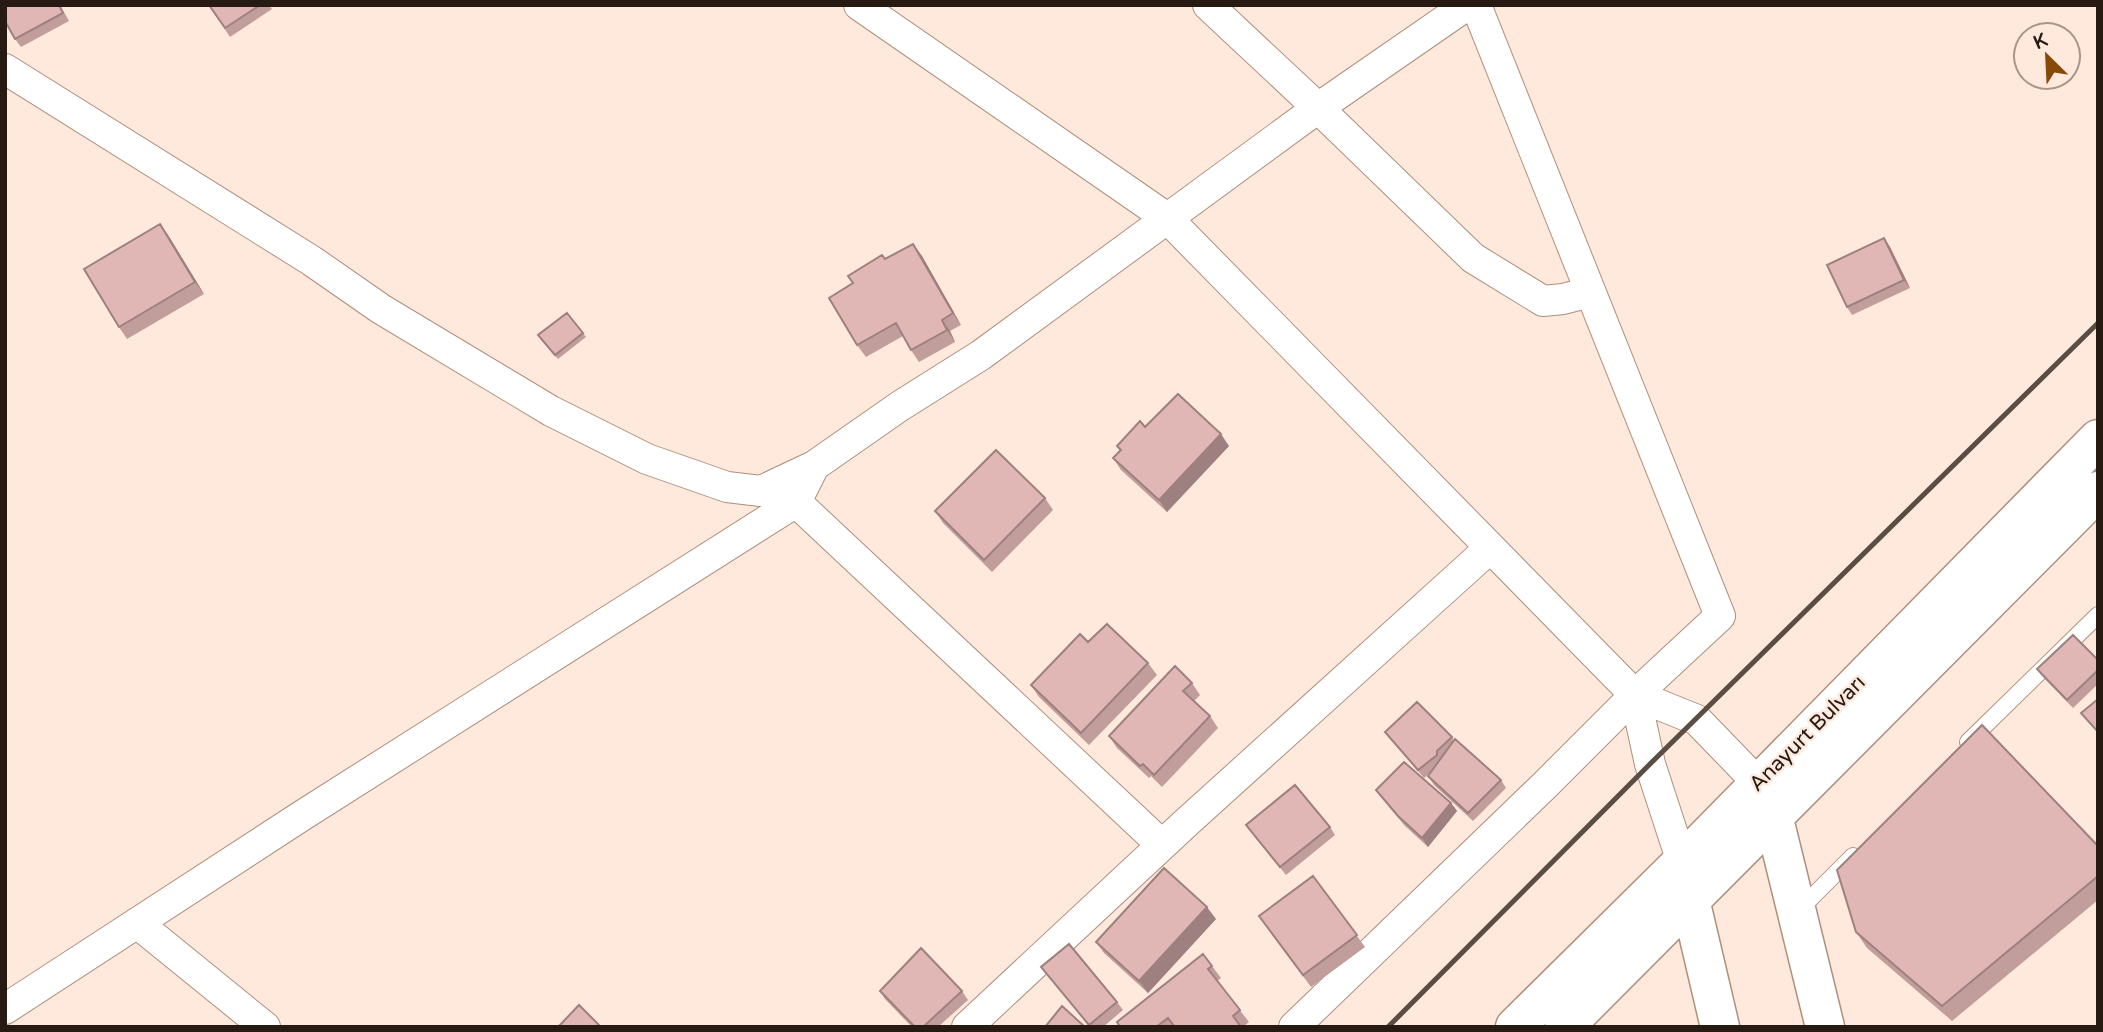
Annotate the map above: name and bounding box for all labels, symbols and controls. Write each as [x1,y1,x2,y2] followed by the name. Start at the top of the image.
[2012,21,2082,91] north arrow
[2030,29,2051,54] text: K
[1744,670,1871,797] street label: Anayurt Bulvarı

